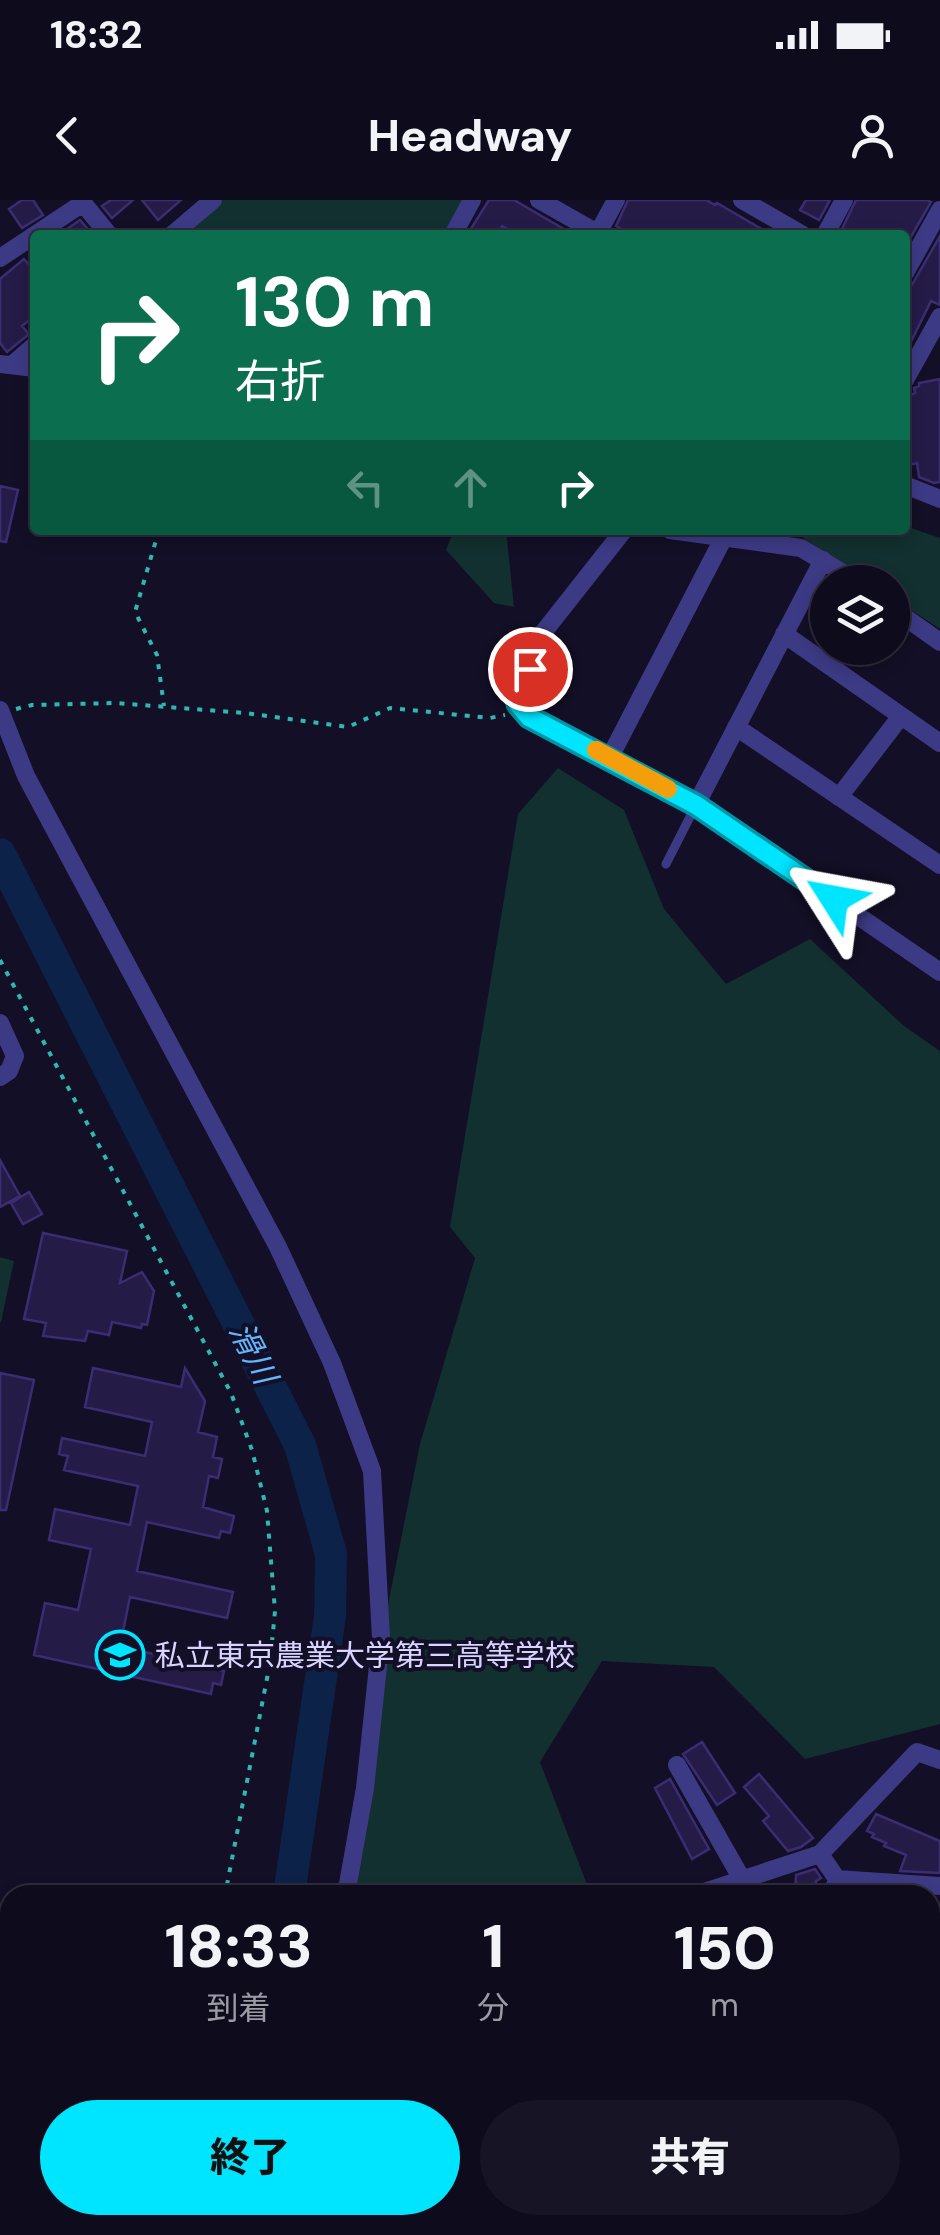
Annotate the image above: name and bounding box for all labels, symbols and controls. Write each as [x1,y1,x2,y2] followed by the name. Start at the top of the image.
[50,10,142,60] text: 18:32
[368,106,572,165] text: Headway
[40,108,95,163] icon: back
[845,108,900,163] icon: person
[235,257,434,348] text: 130 m
[70,270,200,400] icon: right
[235,352,325,411] text: 右折
[338,460,393,515] icon: left
[443,460,498,515] icon: ahead
[548,460,603,515] icon: right
[810,565,910,665] map controls
[810,565,910,665] button: layers
[488,627,573,712] pin
[503,642,558,697] icon: arrive
[782,847,886,951] position arrow
[220,1315,288,1394] water label: 滑川
[94,1629,146,1681] school or university icon: 私立東京農業大学第三高等学校
[155,1636,575,1675] place label: 私立東京農業大学第三高等学校
[164,1907,313,1986] text: 18:33
[482,1907,504,1986] text: 1
[674,1909,776,1988] text: 150
[710,1984,739,2026] text: m
[207,1987,271,2029] text: 到着
[477,1987,509,2029] text: 分
[40,2100,460,2215] button: 終了
[480,2100,900,2215] button: 共有

